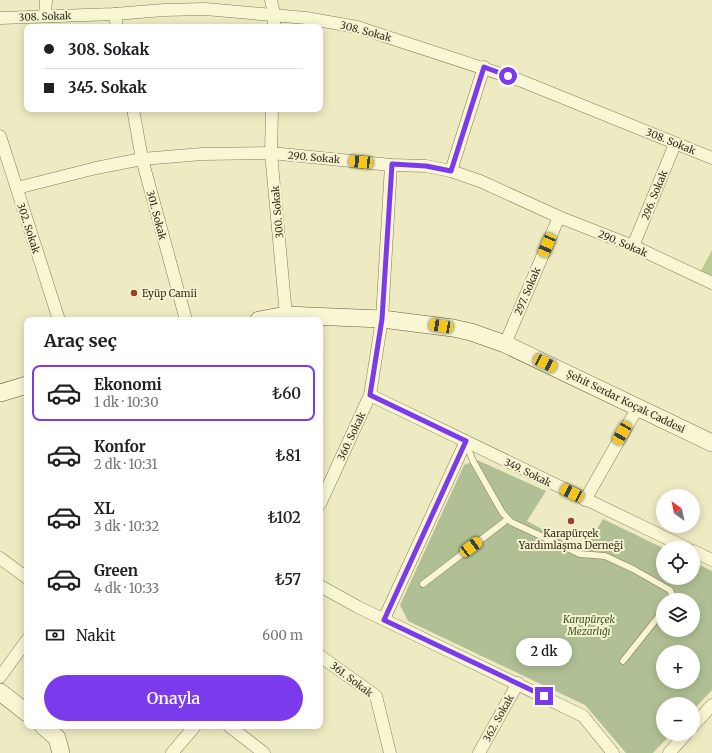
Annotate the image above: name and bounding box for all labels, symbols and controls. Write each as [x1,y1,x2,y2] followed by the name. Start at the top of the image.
[18,9,72,24] street label: 308. Sokak
[339,18,394,45] street label: 308. Sokak
[68,40,149,59] text: 308. Sokak
[499,67,517,85] route start
[68,78,147,97] text: 345. Sokak
[644,126,698,158] street label: 308. Sokak
[287,149,341,166] street label: 290. Sokak
[349,155,373,169] car
[639,168,671,222] street label: 296. Sokak
[269,184,286,239] street label: 300. Sokak
[144,189,170,242] street label: 301. Sokak
[14,201,43,256] street label: 302. Sokak
[596,227,650,260] street label: 290. Sokak
[537,232,557,258] car
[512,265,544,317] street label: 297. Sokak
[142,287,197,300] place label: Eyüp Camii
[129,288,139,298] marker: Eyüp Camii
[428,318,454,334] car
[44,329,117,352] text: Araç seç
[532,352,558,374] car
[564,367,687,436] street label: Şehit Serdar Koçak Caddesi
[46,375,82,411] icon: car
[94,375,162,394] text: Ekonomi
[272,384,301,403] text: ₺60
[94,394,159,411] text: 1 dk · 10:30
[335,409,369,463] street label: 360. Sokak
[611,420,633,446] car
[46,437,82,473] icon: car
[94,437,146,456] text: Konfor
[275,446,301,465] text: ₺81
[502,455,554,490] street label: 349. Sokak
[94,456,157,473] text: 2 dk · 10:31
[559,482,585,504] car
[656,489,700,533] north arrow
[656,489,700,741] map controls
[46,499,82,535] icon: car
[94,499,115,518] text: XL
[267,508,301,527] text: ₺102
[566,516,576,526] marker: Karapürçek Yardımlaşma Derneği
[94,518,159,535] text: 3 dk · 10:32
[518,527,623,552] place label: Karapürçek Yardımlaşma Derneği
[458,535,484,559] car
[656,541,700,585] button: locate
[46,561,82,597] icon: car
[94,561,138,580] text: Green
[275,570,301,589] text: ₺57
[94,580,159,597] text: 4 dk · 10:33
[656,593,700,637] button: layers
[562,613,615,638] park label: Karapürçek Mezarlığı
[44,624,66,646] icon: cash
[76,626,116,645] text: Nakit
[262,627,303,644] text: 600 m
[516,638,572,666] callout: 2 dk
[531,643,557,660] text: 2 dk
[656,645,700,689] button: +
[328,659,376,700] street label: 361. Sokak
[44,675,303,721] button: Onayla
[535,687,553,705] route end
[480,692,517,744] street label: 362. Sokak
[656,697,700,741] button: −

